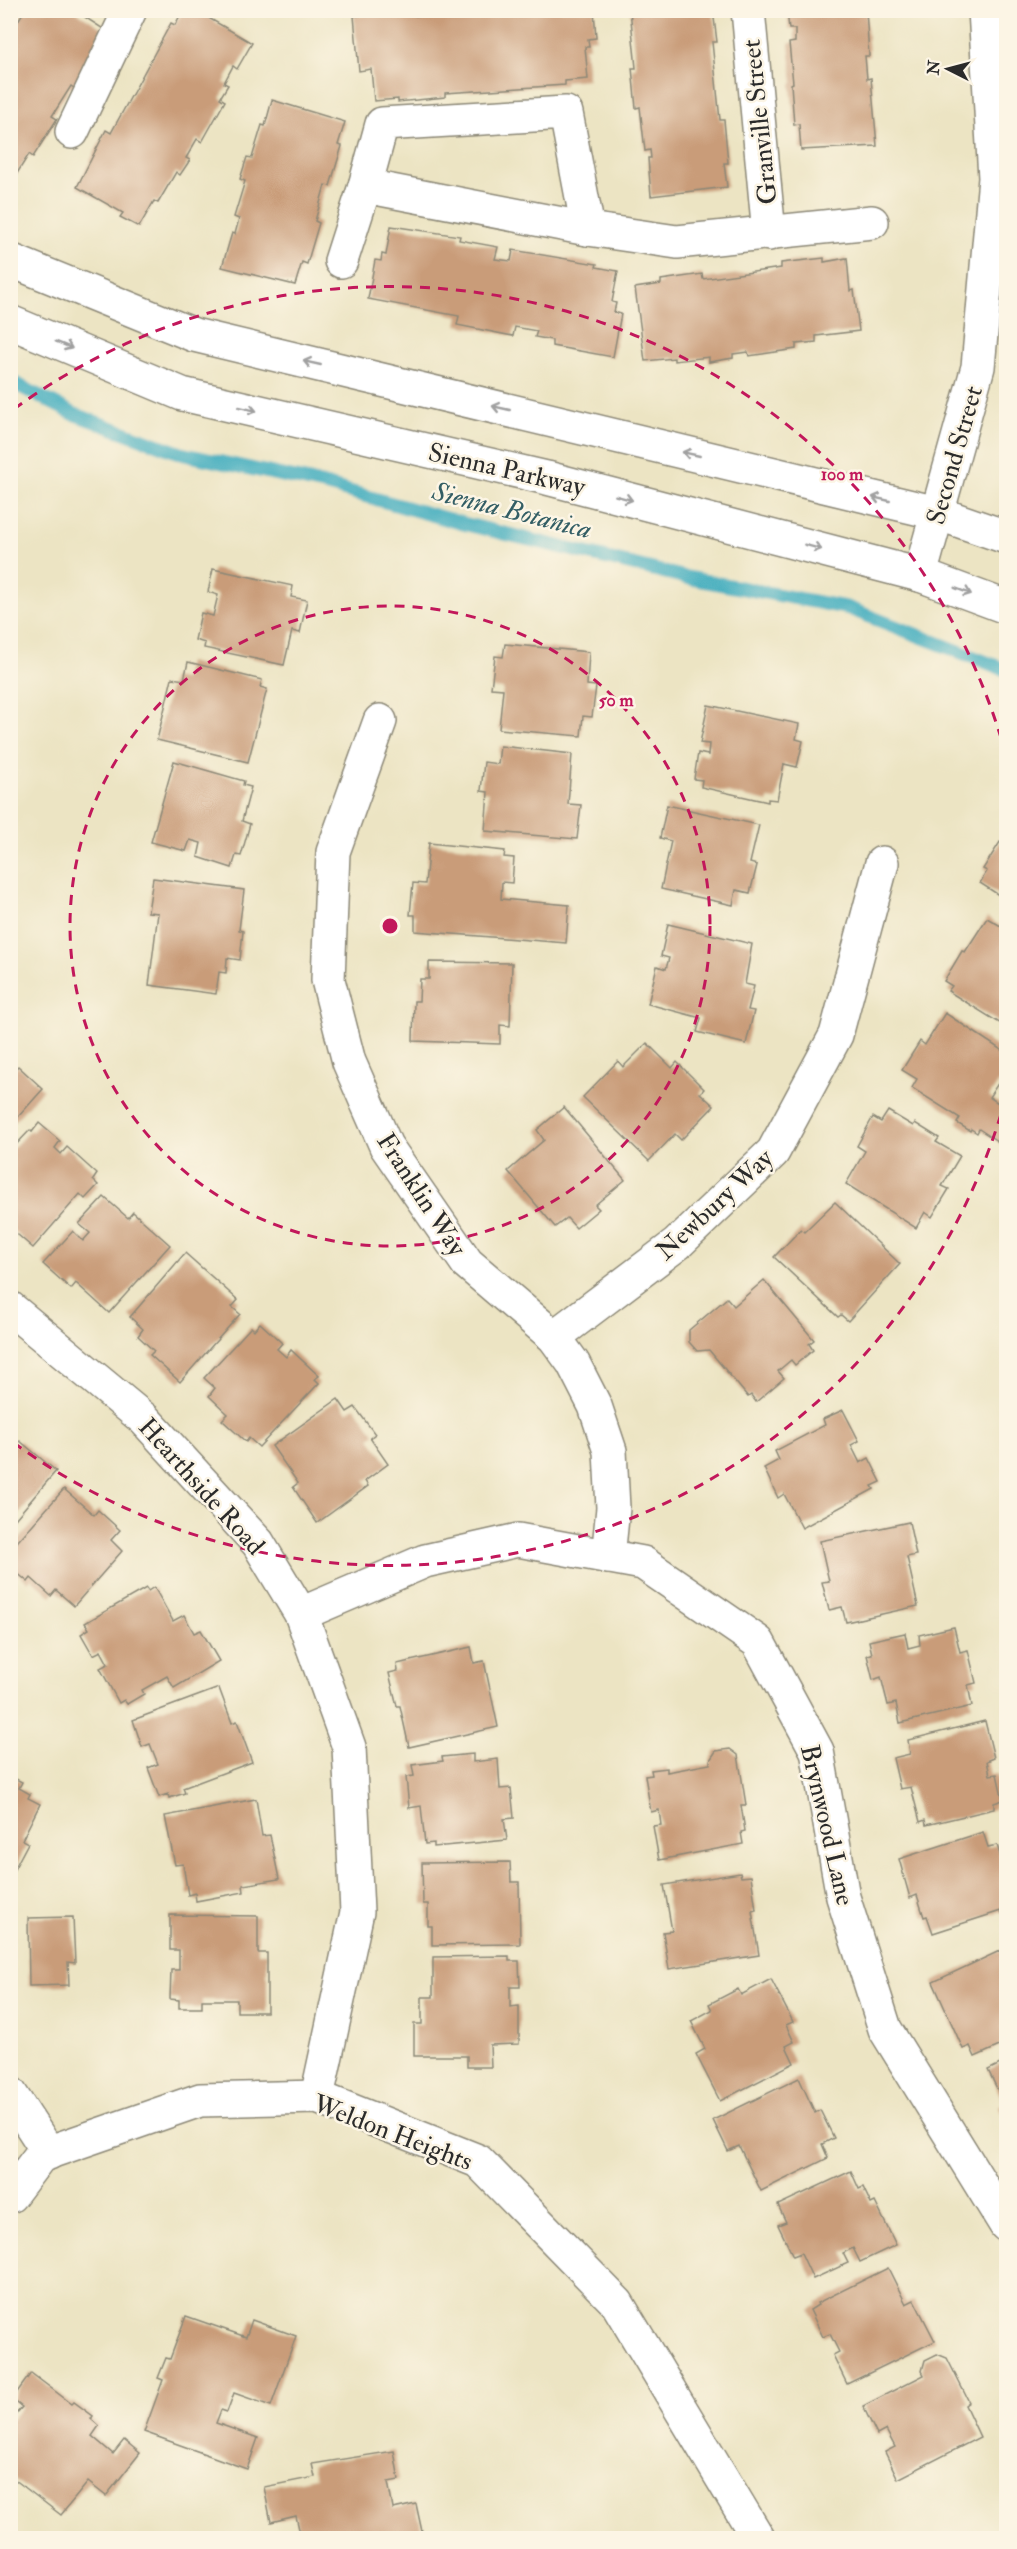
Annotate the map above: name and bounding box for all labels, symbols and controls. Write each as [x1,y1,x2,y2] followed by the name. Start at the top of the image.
[735,38,785,206] street label: Granville Street
[918,39,978,99] north arrow
[923,59,945,77] text: N
[55,340,73,351] one-way arrow
[302,357,321,369] one-way arrow
[920,382,990,528] street label: Second Street
[492,402,511,414] one-way arrow
[238,404,257,415] one-way arrow
[425,436,589,504] street label: Sienna Parkway
[682,447,701,459] one-way arrow
[821,463,864,486] text: 100 m
[428,475,595,546] water label: Sienna Botanica
[614,492,633,504] one-way arrow
[871,493,890,505] one-way arrow
[803,541,822,553] one-way arrow
[953,586,972,597] one-way arrow
[599,689,634,712] text: 50 m
[380,916,400,936] centre of rings
[370,1127,473,1263] street label: Franklin Way
[650,1142,780,1267] street label: Newbury Way
[131,1411,271,1562] street label: Hearthside Road
[793,1742,861,1909] street label: Brynwood Lane
[307,2088,477,2178] street label: Weldon Heights

